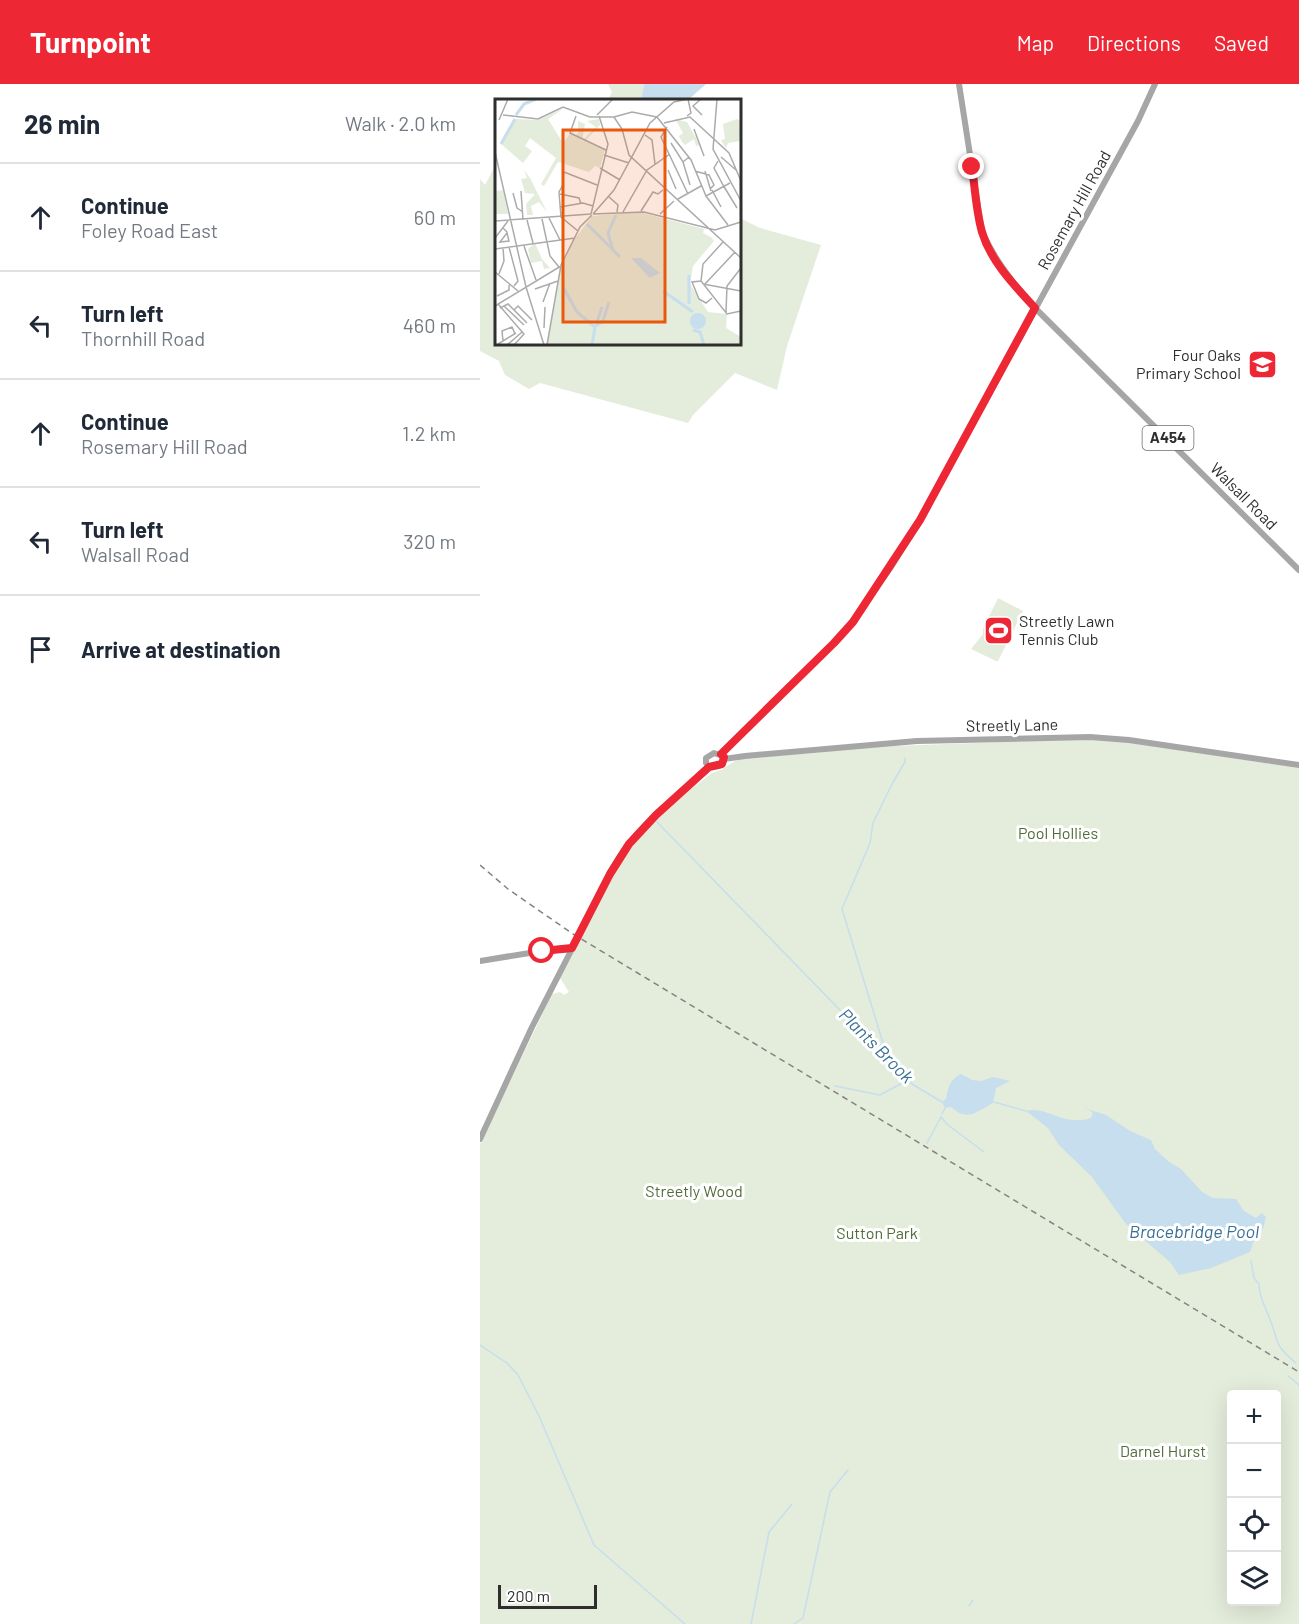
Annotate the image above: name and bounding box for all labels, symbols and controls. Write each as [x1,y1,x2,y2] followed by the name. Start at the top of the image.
[30,25,151,59] text: Turnpoint
[1017,30,1054,55] text: Map
[1087,30,1181,55] text: Directions
[1214,30,1269,55] text: Saved
[495,99,741,345] inset map
[24,108,100,139] text: 26 min
[345,111,456,135] text: Walk · 2.0 km
[1033,147,1114,273] street label: Rosemary Hill Road
[958,153,984,179] route end
[81,192,169,218] text: Continue
[24,201,57,234] icon: ahead
[414,205,456,229] text: 60 m
[81,218,218,242] text: Foley Road East
[81,300,164,326] text: Turn left
[24,309,57,342] icon: left
[403,313,456,337] text: 460 m
[81,326,205,350] text: Thornhill Road
[1136,345,1241,382] place label: Four Oaks Primary School
[1246,348,1278,380] school or university icon: Four Oaks Primary School
[81,408,169,434] text: Continue
[24,417,57,450] icon: ahead
[402,421,456,445] text: 1.2 km
[1142,426,1194,450] road number: A454
[81,434,248,458] text: Rosemary Hill Road
[1207,458,1282,533] street label: Walsall Road
[81,516,164,542] text: Turn left
[24,525,57,558] icon: left
[403,529,456,553] text: 320 m
[81,542,190,566] text: Walsall Road
[1019,611,1114,648] place label: Streetly Lawn Tennis Club
[982,614,1014,646] sports icon: Streetly Lawn Tennis Club
[24,633,57,666] icon: arrive
[81,636,280,662] text: Arrive at destination
[966,714,1058,735] street label: Streetly Lane
[1018,823,1098,842] park label: Pool Hollies
[528,937,554,963] route start
[835,1003,919,1087] water label: Plants Brook
[645,1181,743,1200] park label: Streetly Wood
[1129,1220,1259,1242] water label: Bracebridge Pool
[836,1223,918,1242] park label: Sutton Park
[1227,1390,1281,1606] map controls
[1227,1390,1281,1444] button: +
[1120,1441,1206,1460] park label: Darnel Hurst
[1227,1444,1281,1498] button: −
[1227,1498,1281,1552] button: locate
[1227,1552,1281,1606] button: layers
[498,1582,597,1610] scale bar
[507,1586,550,1605] text: 200 m

